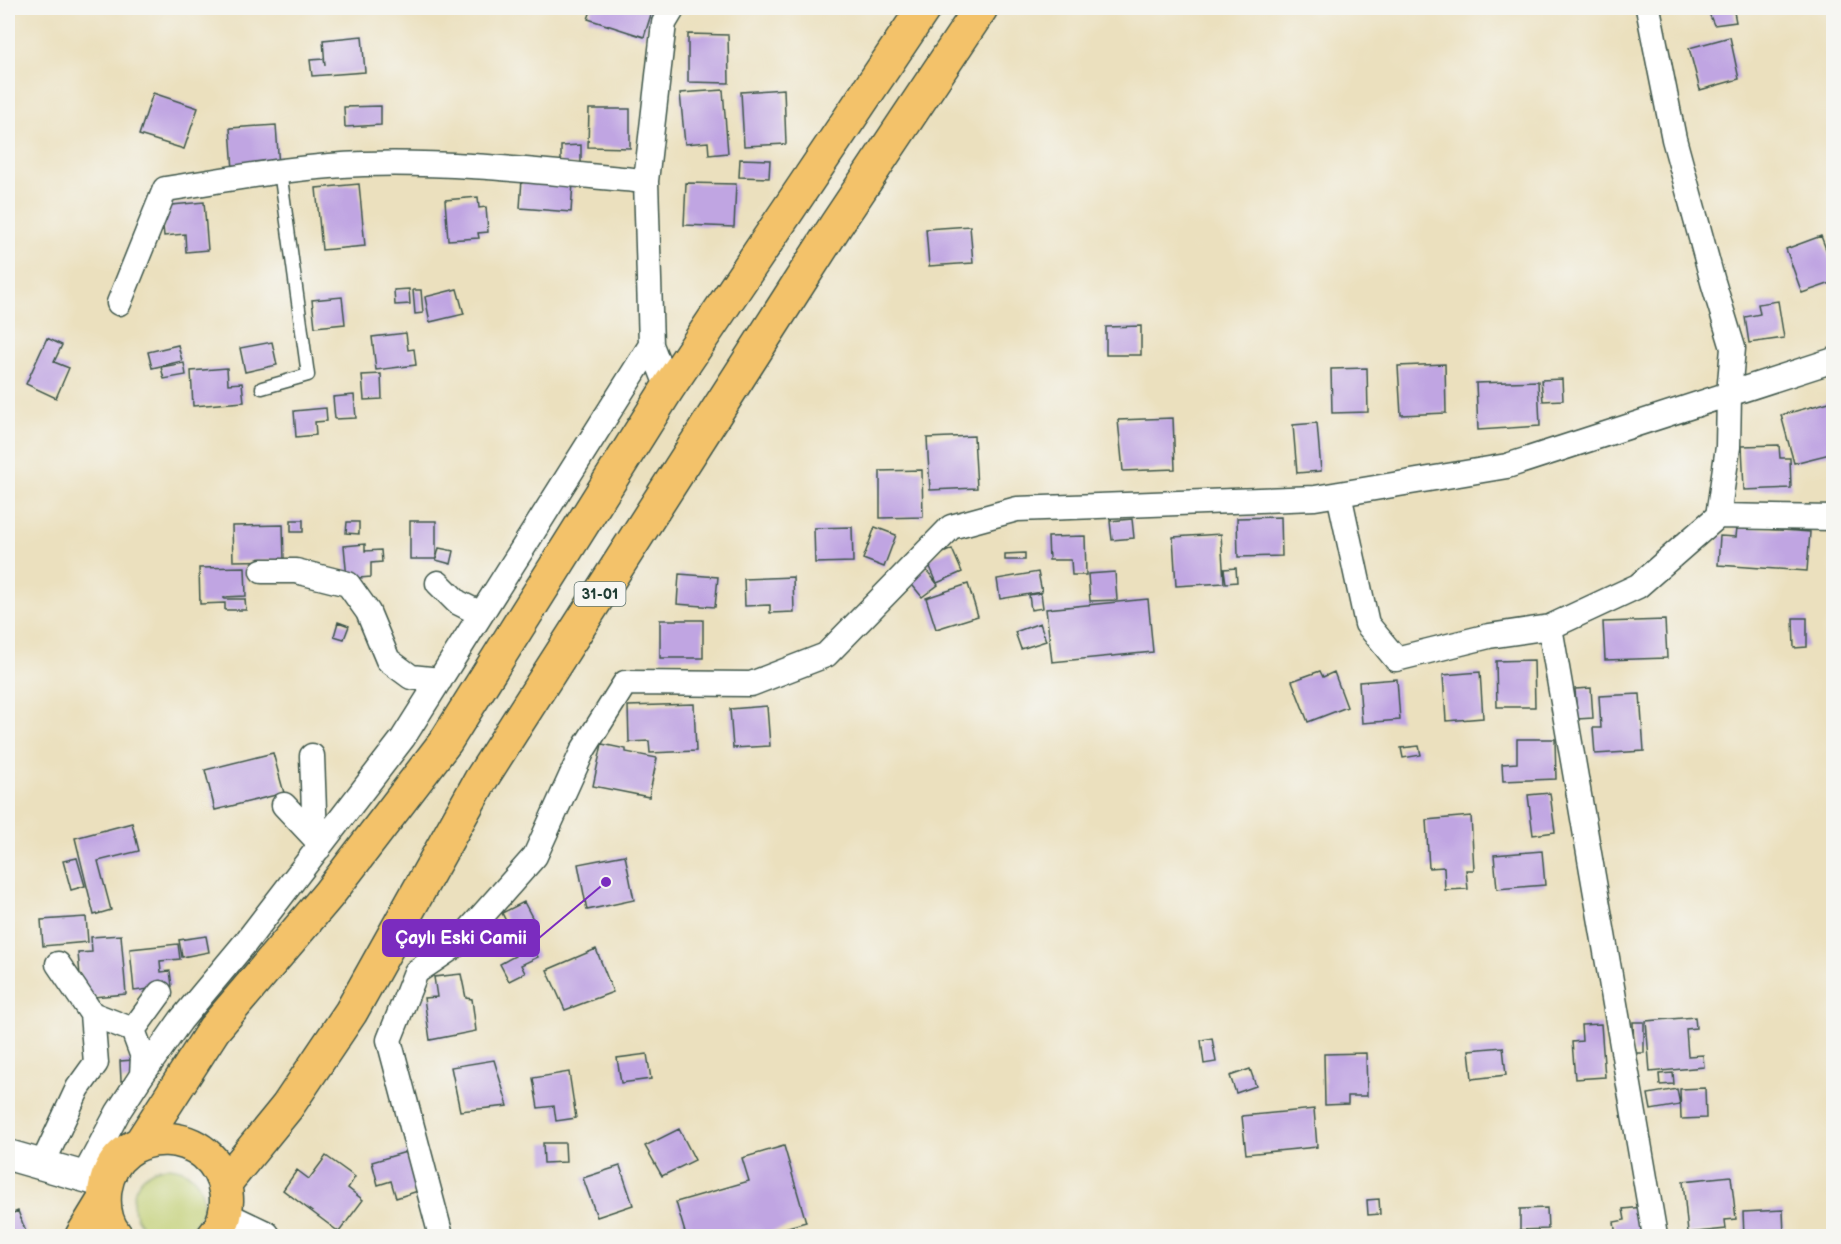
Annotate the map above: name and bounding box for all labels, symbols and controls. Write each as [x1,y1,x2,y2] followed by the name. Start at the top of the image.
[574,582,626,606] road number: 31-01
[383,920,539,956] callout: Çaylı Eski Camii
[395,928,527,949] text: Çaylı Eski Camii

